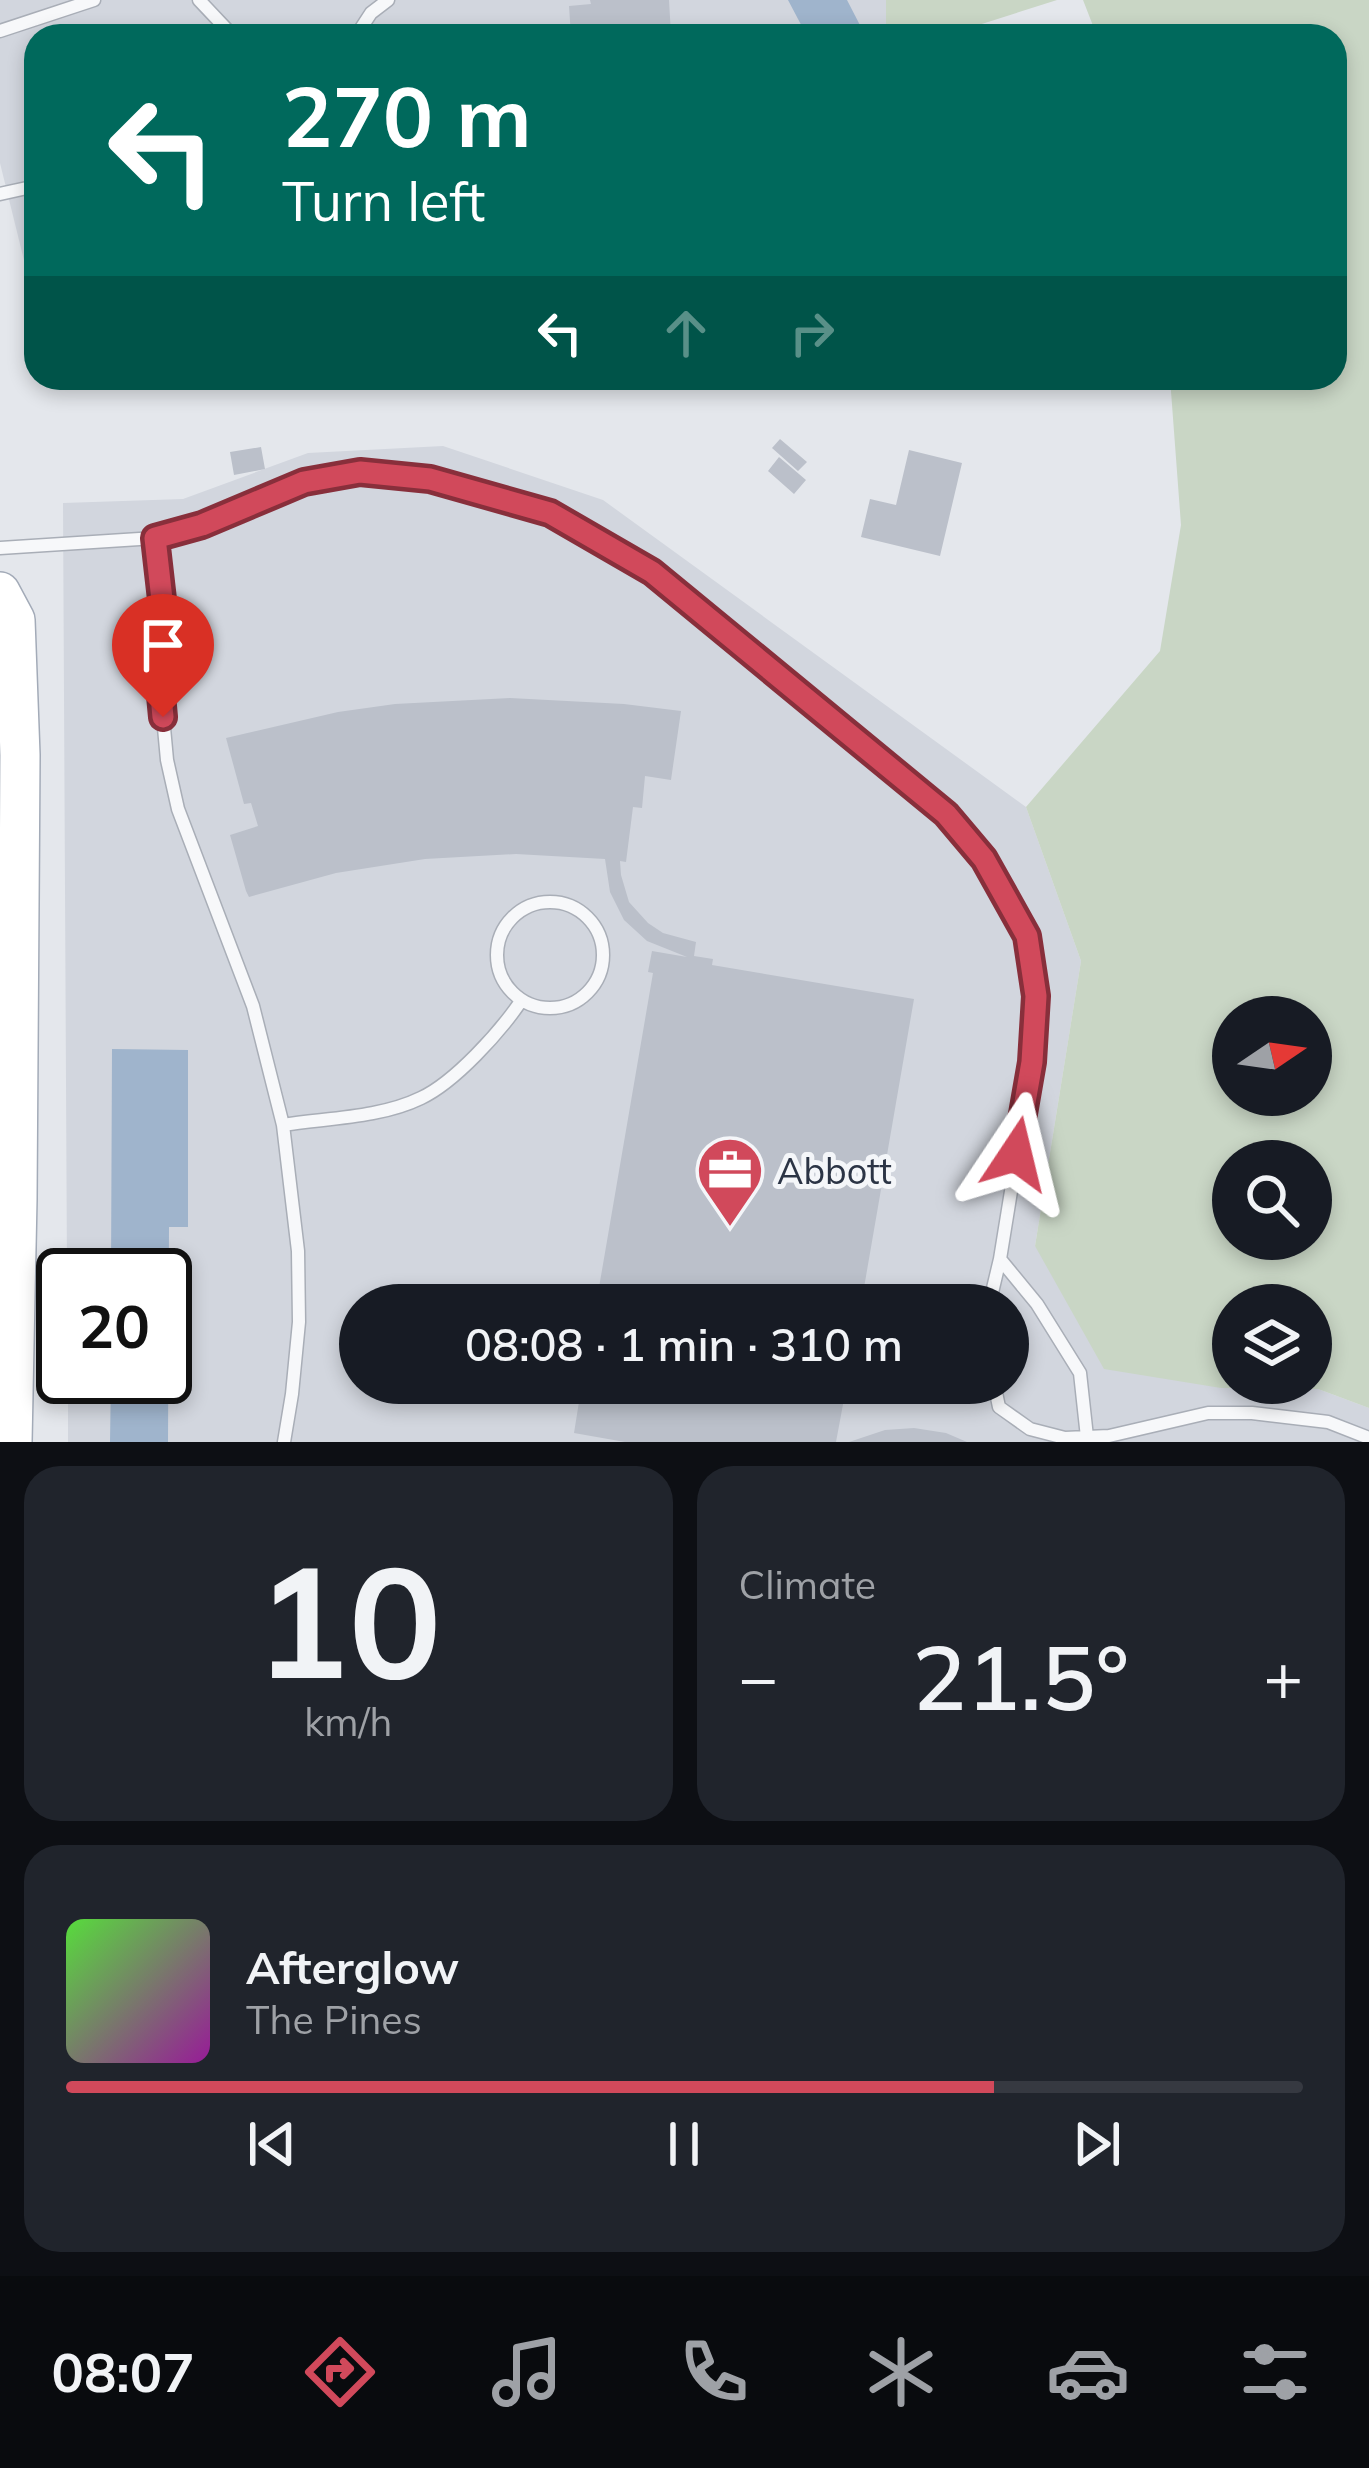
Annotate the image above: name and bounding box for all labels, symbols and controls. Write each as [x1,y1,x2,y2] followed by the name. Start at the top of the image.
[282,63,532,168] text: 270 m
[84,72,240,228] icon: left
[282,167,485,235] text: Turn left
[527,300,593,366] icon: left
[653,300,719,366] icon: ahead
[779,300,845,366] icon: right
[112,594,214,717] pin
[130,612,196,678] icon: arrive
[1212,996,1332,1116] north arrow
[1212,996,1332,1404] map controls
[953,1091,1079,1217] position arrow
[695,1135,765,1229] office icon: Abbott
[1212,1140,1332,1260] button: search
[777,1148,892,1193] place label: Abbott
[36,1248,192,1404] speed limit sign: 20
[1212,1284,1332,1404] button: layers
[465,1316,903,1372] text: 08:08 · 1 min · 310 m
[255,1521,442,1717] text: 10
[739,1560,876,1609] text: Climate
[912,1620,1129,1733] text: 21.5°
[739,1635,778,1718] text: −
[1263,1635,1303,1718] text: +
[304,1697,392,1746] text: km/h
[246,1939,459,1995] text: Afterglow
[246,1995,422,2044] text: The Pines
[239,2111,305,2177] icon: previous
[651,2111,717,2177] icon: pause
[1064,2111,1130,2177] icon: next
[298,2330,382,2414] icon: directions
[485,2330,569,2414] icon: music
[672,2330,756,2414] icon: phone
[859,2330,943,2414] icon: climate
[1046,2330,1130,2414] icon: car
[1233,2330,1317,2414] icon: filters
[52,2338,195,2406] text: 08:07

